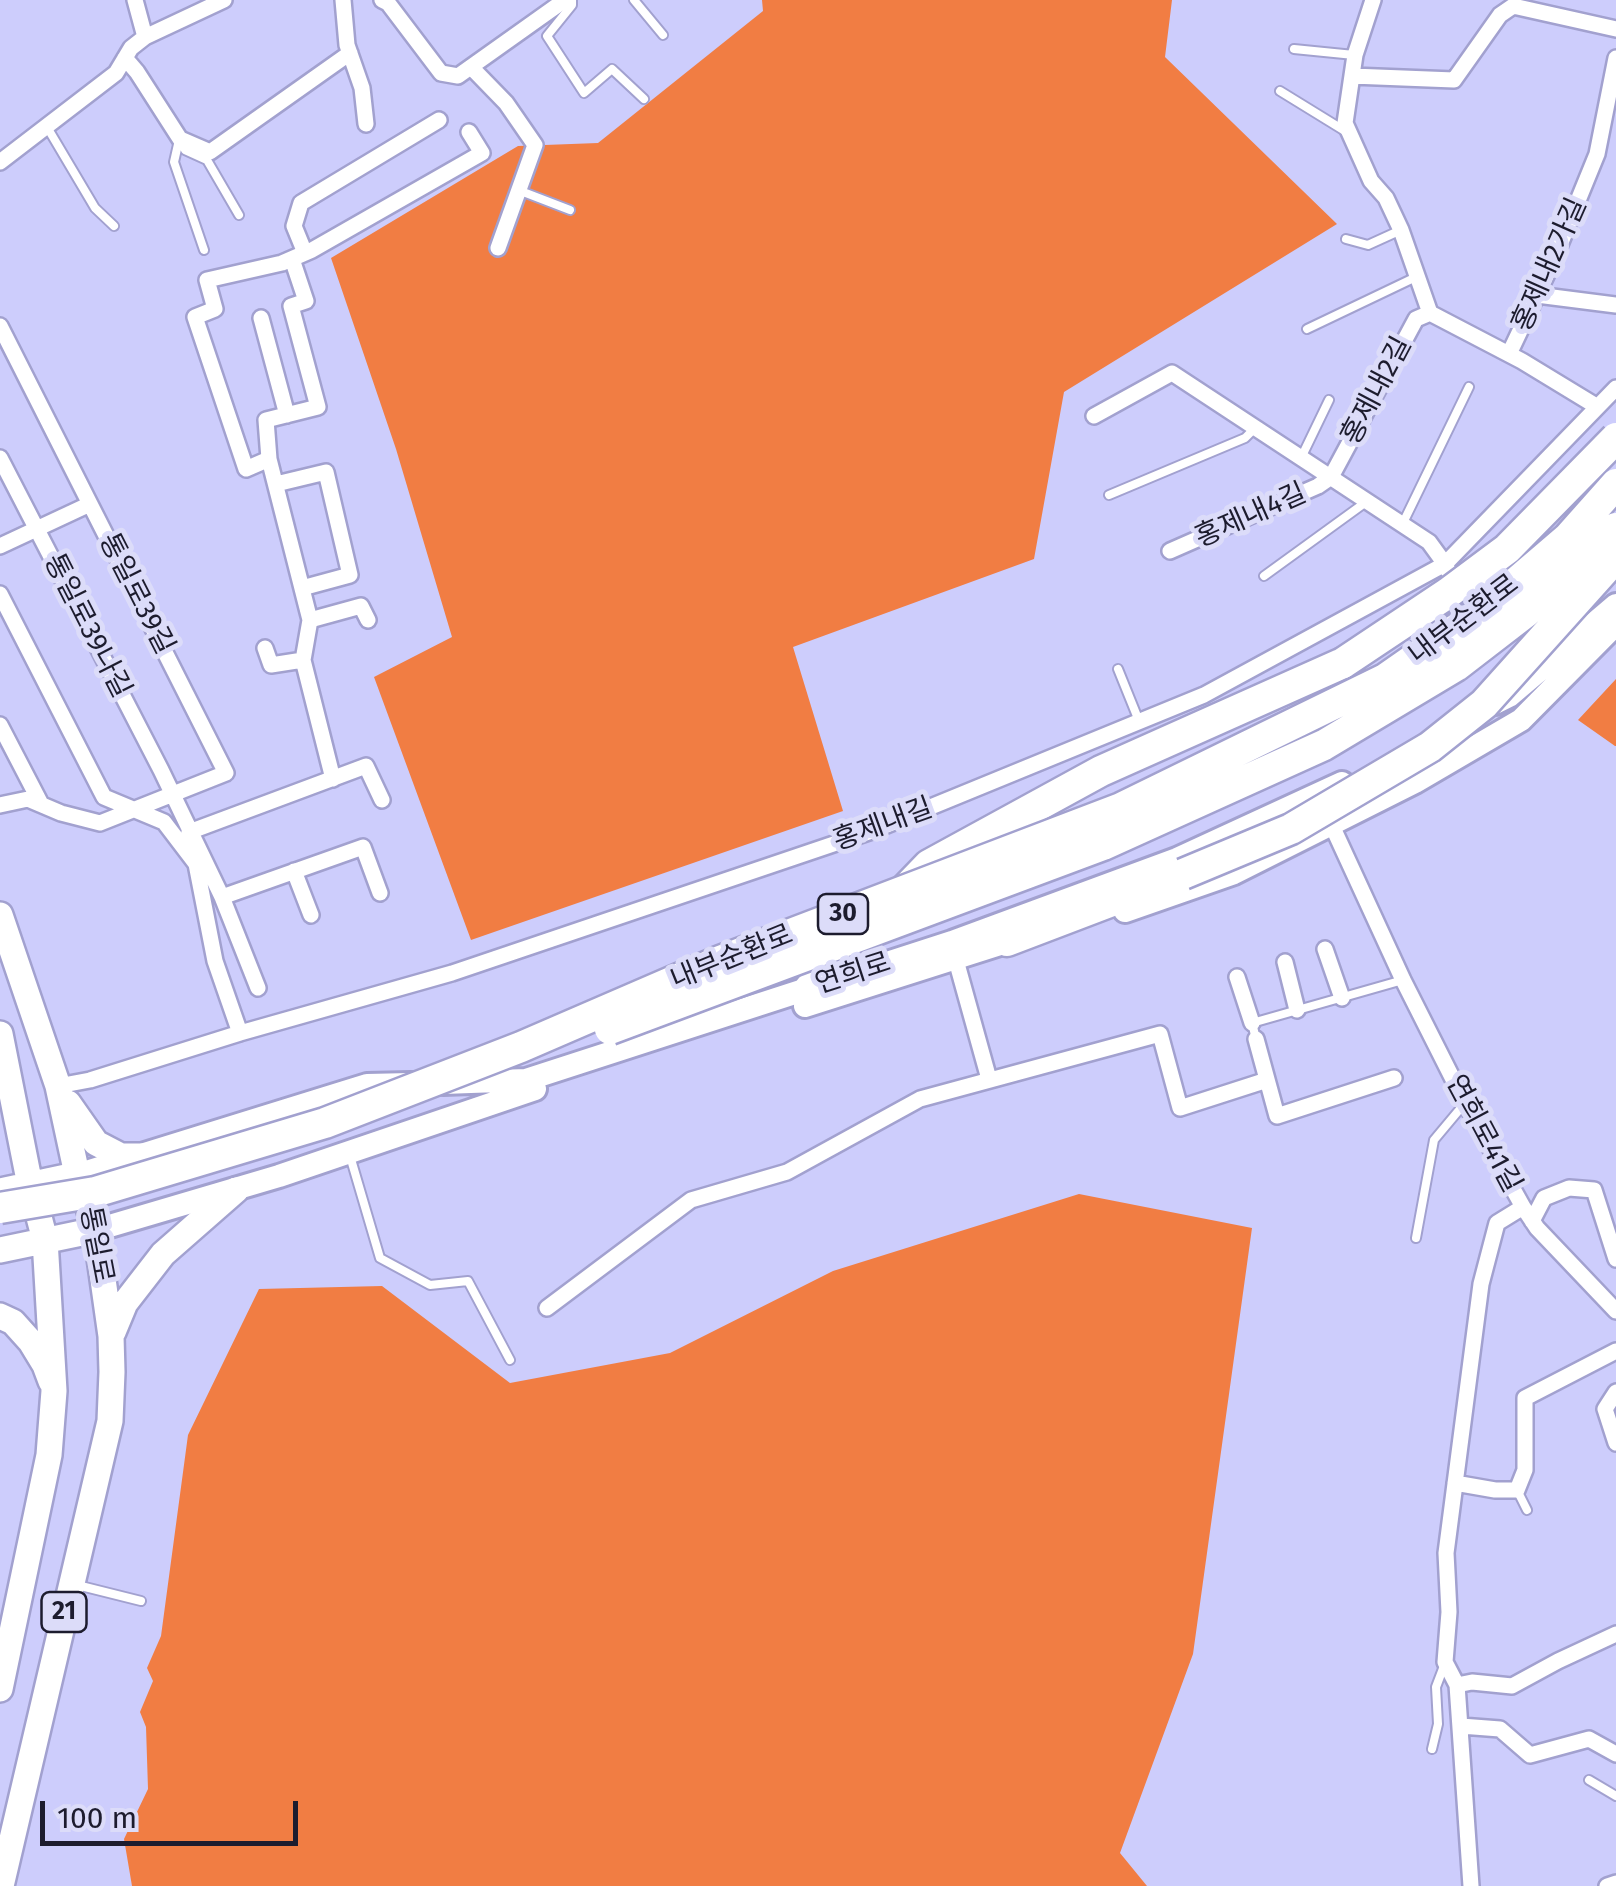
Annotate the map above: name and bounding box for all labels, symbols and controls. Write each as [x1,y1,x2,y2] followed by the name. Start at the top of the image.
[1506,193,1594,337] street label: 홍제내2가길
[1335,332,1419,450] street label: 홍제내2길
[1190,477,1312,555] street label: 홍제내4길
[91,528,181,660] street label: 통일로39길
[36,548,138,704] street label: 통일로39나길
[1402,568,1526,672] street label: 내부순환로
[829,792,937,858] street label: 홍제내길
[818,894,868,934] road number: 30
[666,918,798,998] street label: 내부순환로
[811,946,895,1002] street label: 연희로
[1438,1069,1528,1199] street label: 연희로41길
[72,1204,120,1286] street label: 통일로
[42,1592,86,1632] road number: 21
[45,1781,302,1843] scale bar
[57,1800,137,1836] text: 100 m

